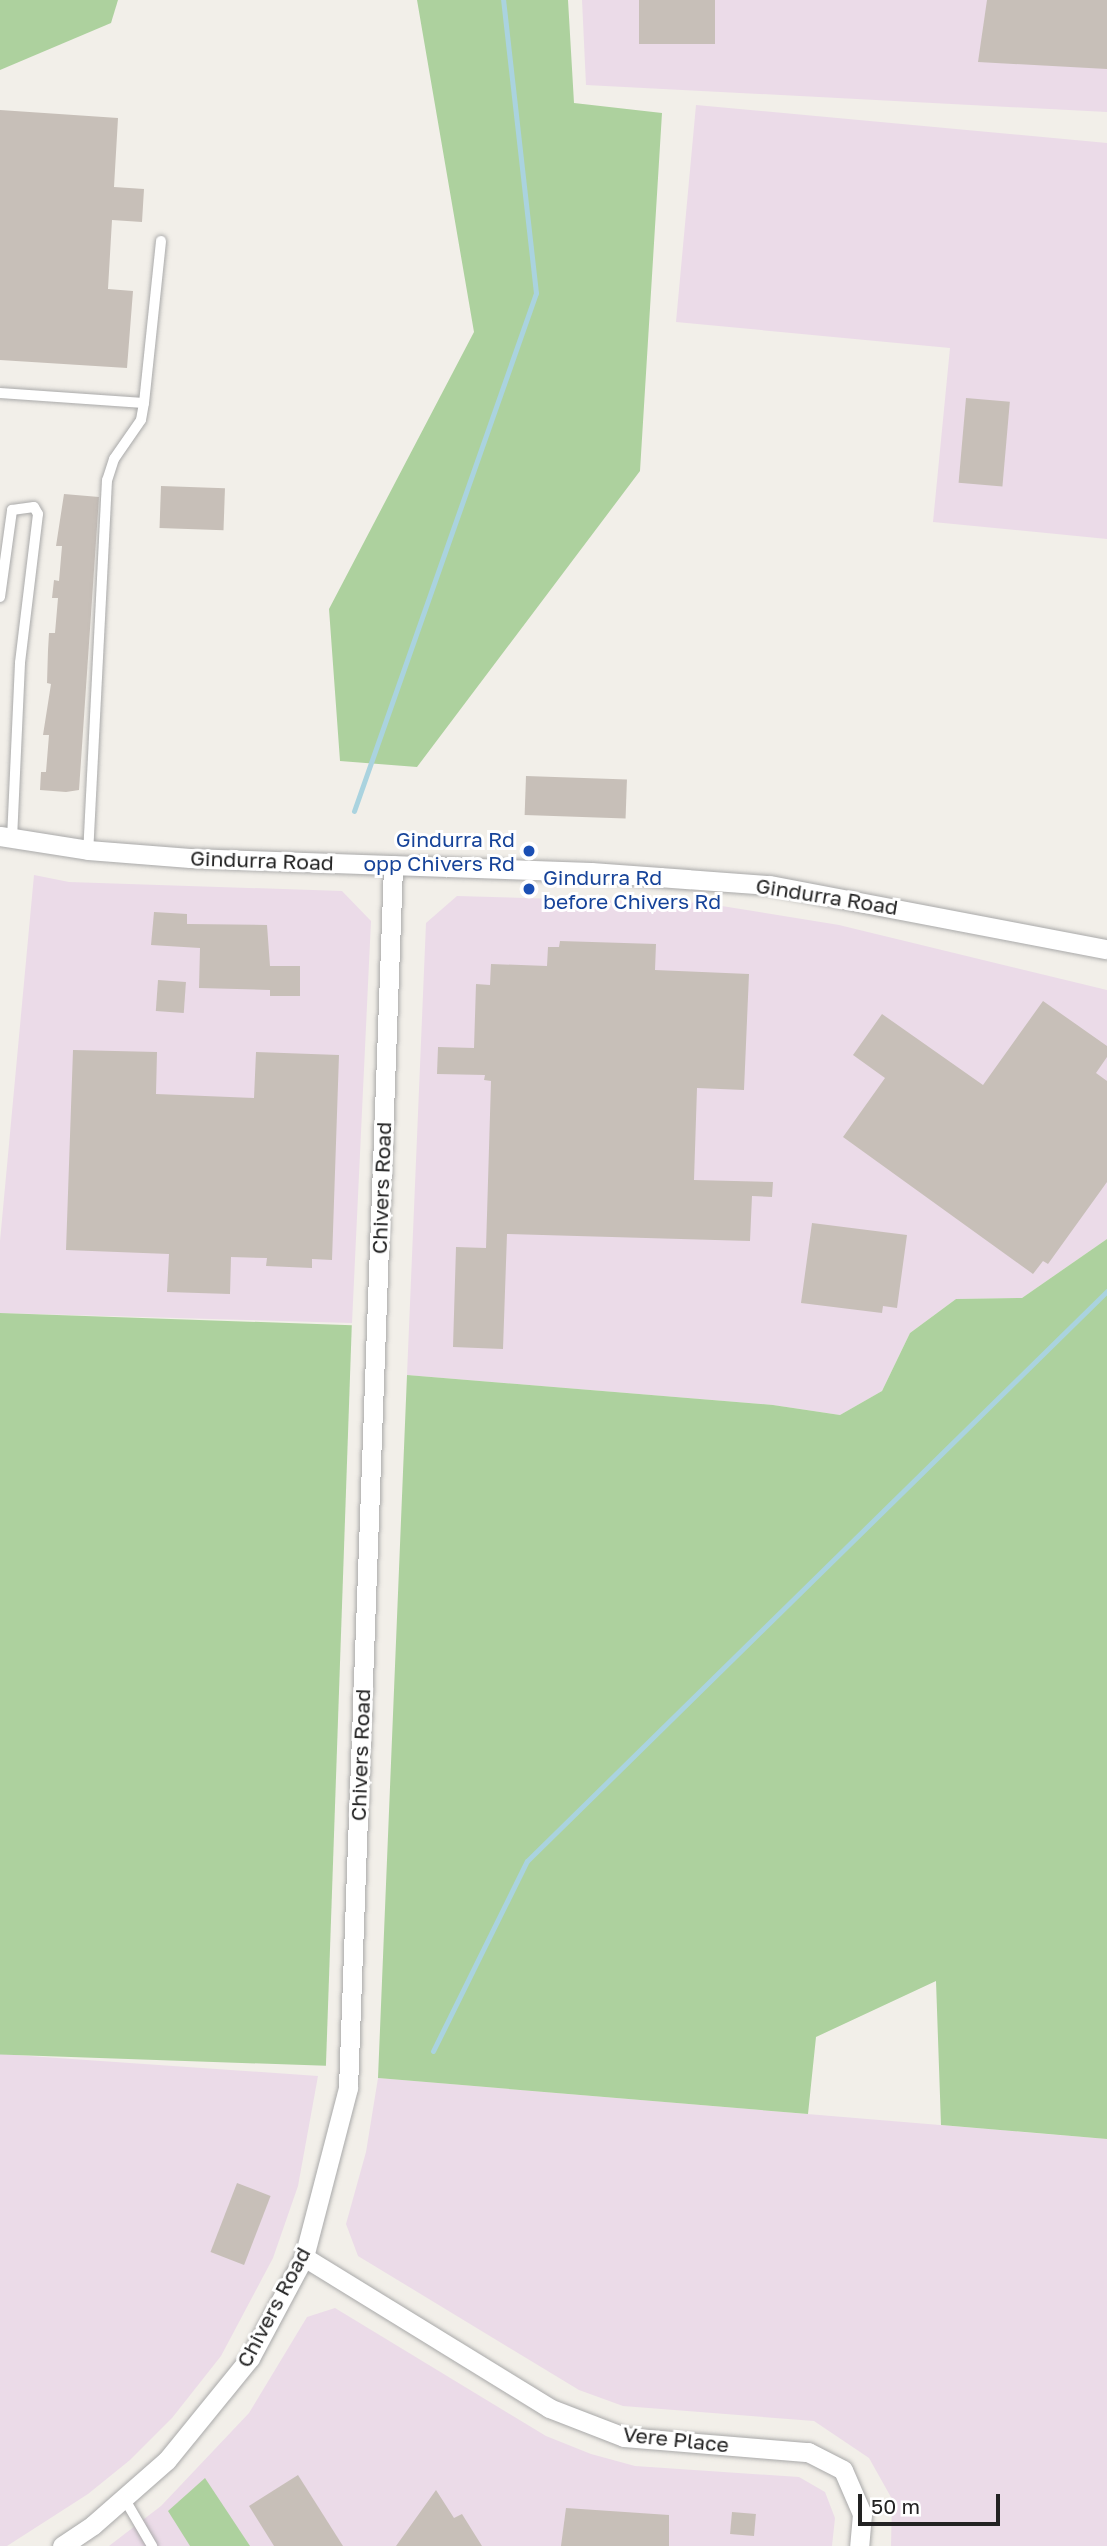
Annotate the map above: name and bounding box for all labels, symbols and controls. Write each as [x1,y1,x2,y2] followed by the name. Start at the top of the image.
[363,826,515,876] place label: Gindurra Rd opp Chivers Rd
[521,843,537,859] marker: Gindurra Rd opp Chivers Rd
[190,845,334,875] street label: Gindurra Road
[543,864,721,914] place label: Gindurra Rd before Chivers Rd
[754,872,900,920] street label: Gindurra Road
[521,881,537,897] marker: Gindurra Rd before Chivers Rd
[366,1121,396,1255] street label: Chivers Road
[345,1688,375,1822] street label: Chivers Road
[231,2243,315,2371] street label: Chivers Road
[622,2421,730,2457] street label: Vere Place
[862,2480,1004,2524] scale bar
[871,2493,920,2519] text: 50 m

